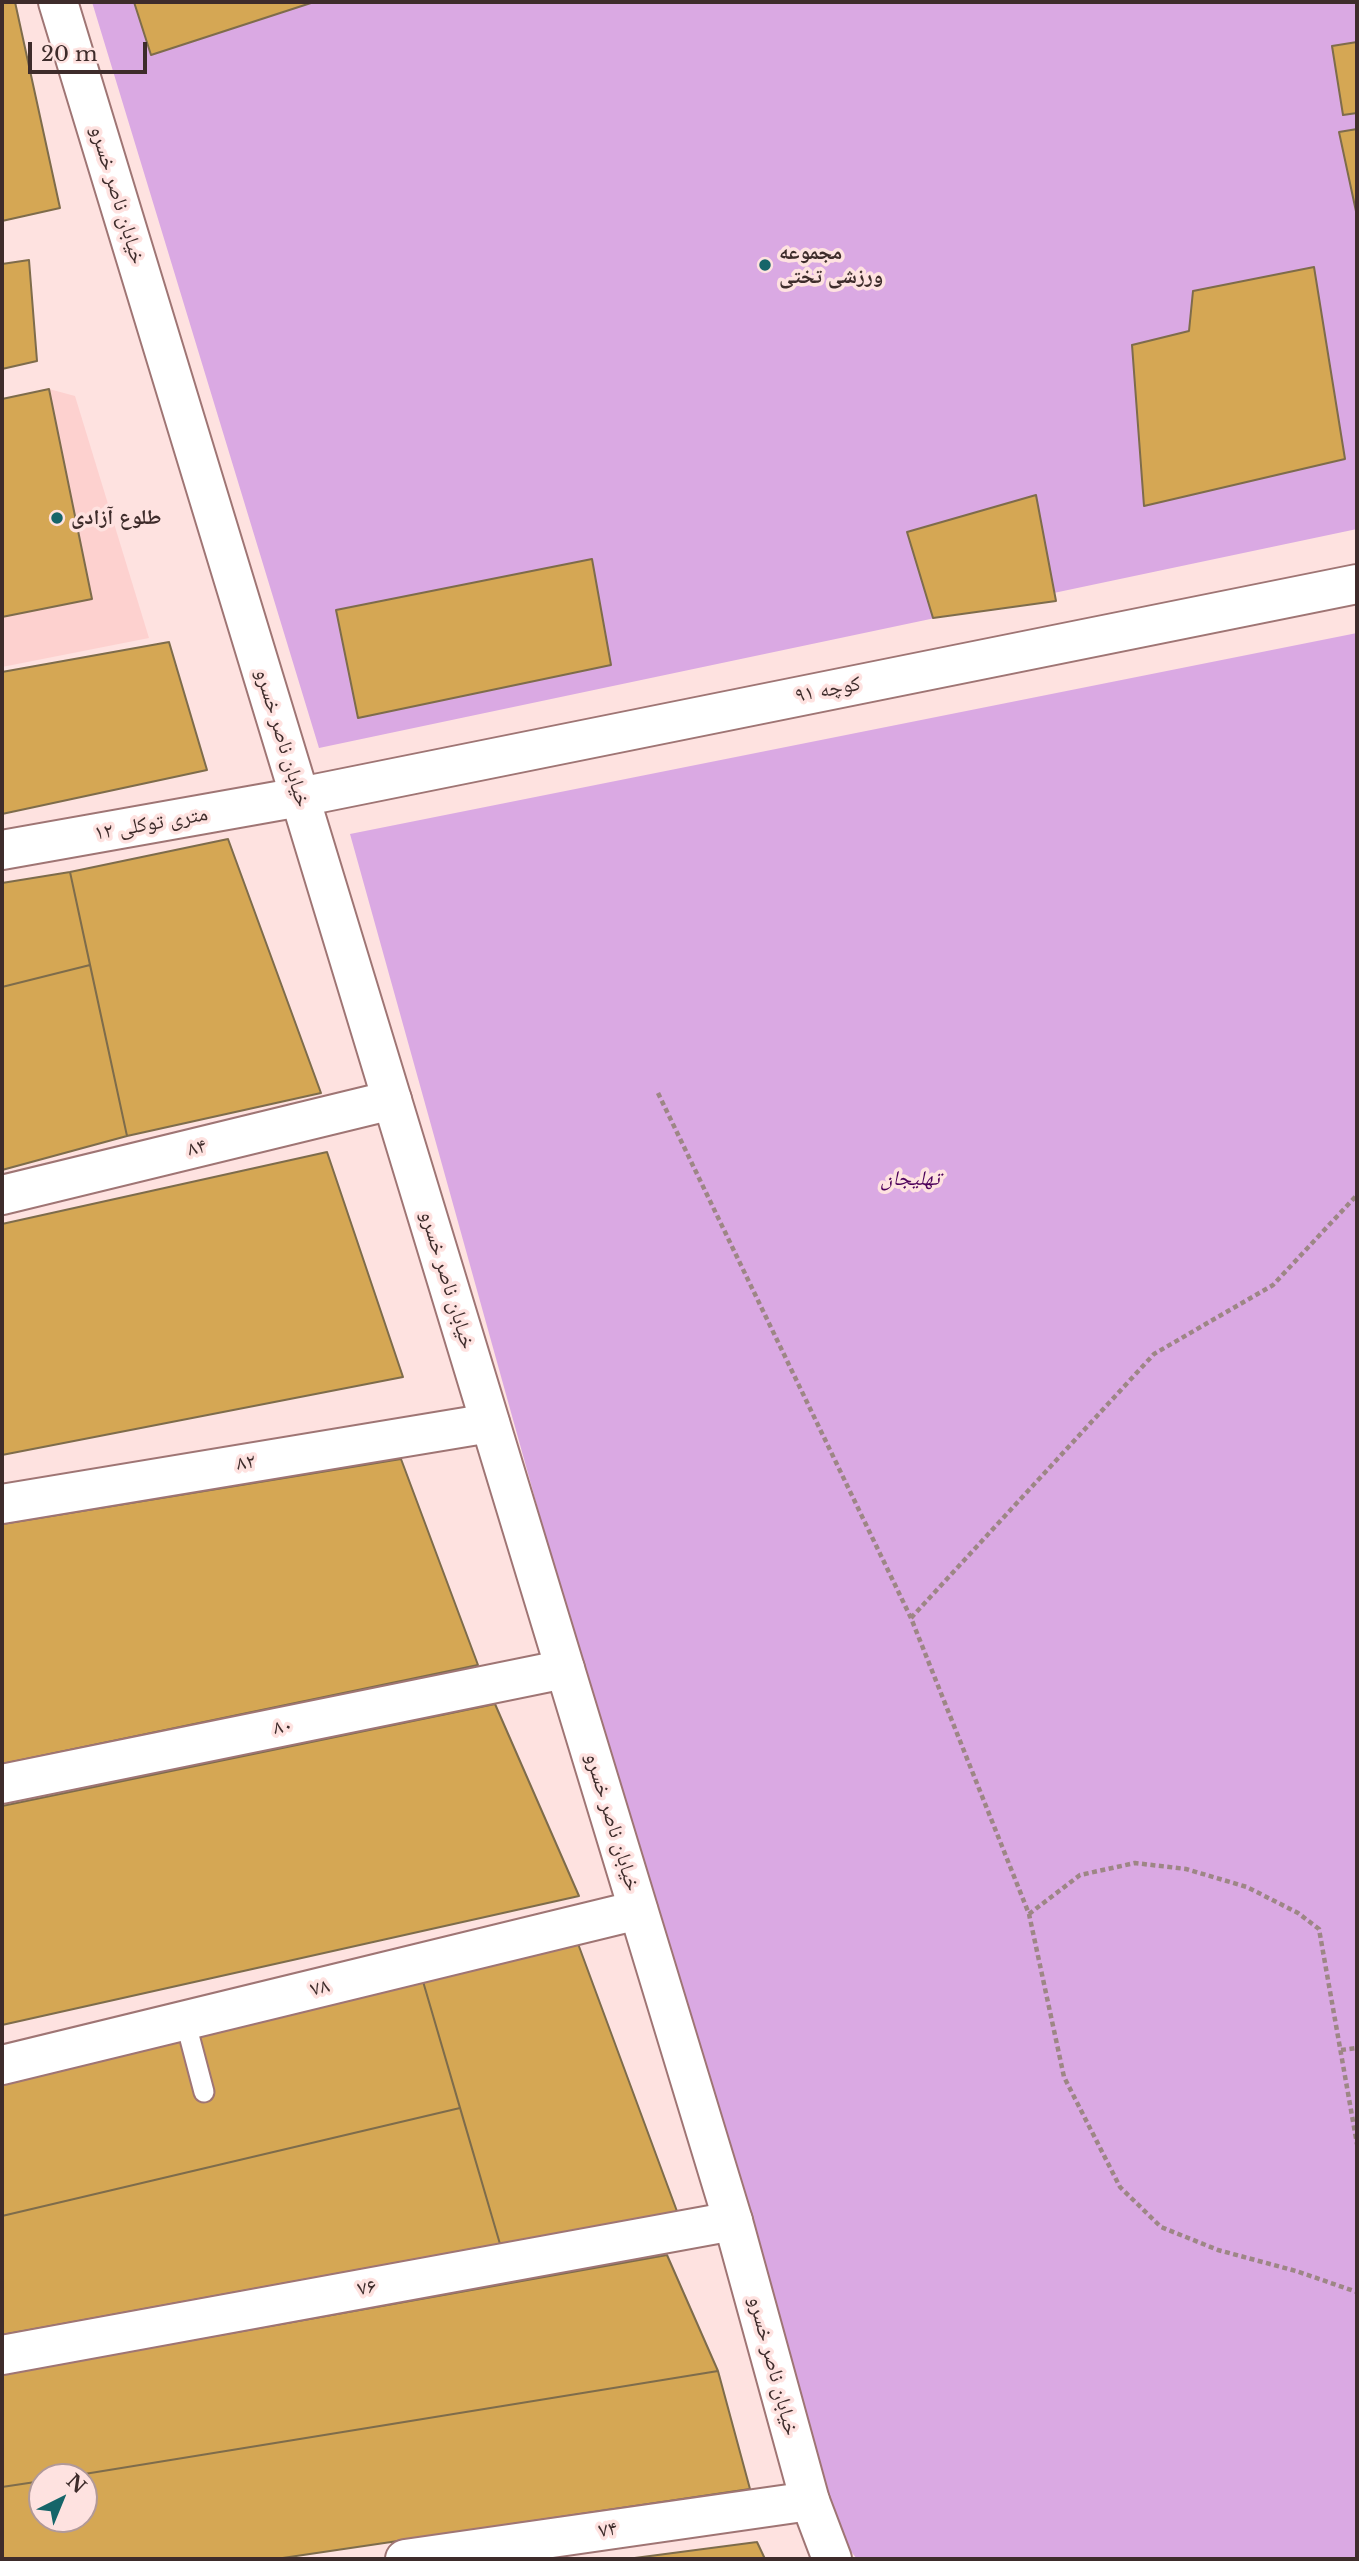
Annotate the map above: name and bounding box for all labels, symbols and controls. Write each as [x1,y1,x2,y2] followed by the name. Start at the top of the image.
[32,28,150,72] scale bar
[41,41,98,67] text: 20 m
[84,123,150,267] street label: خیابان ناصر خسرو
[779,240,883,290] place label: مجموعه ورزشی تختی
[757,257,773,273] marker: مجموعه ورزشی تختی
[71,505,162,531] place label: طلوع آزادی
[49,510,65,526] marker: طلوع آزادی
[249,666,315,810] street label: خیابان ناصر خسرو
[793,671,863,709] street label: کوچه ۹۱
[92,802,210,846] street label: ۱۲ متری توکلی
[185,1133,209,1163] street label: ۸۴
[880,1166,940,1192] park label: تهلیجان
[414,1208,480,1352] street label: خیابان ناصر خسرو
[235,1449,257,1477] street label: ۸۲
[271,1713,295,1741] street label: ۸۰
[579,1750,645,1894] street label: خیابان ناصر خسرو
[308,1973,332,2003] street label: ۷۸
[356,2274,378,2302] street label: ۷۶
[742,2294,804,2438] street label: خیابان ناصر خسرو
[28,2463,98,2533] north arrow
[62,2469,91,2498] text: N
[597,2516,619,2544] street label: ۷۴

